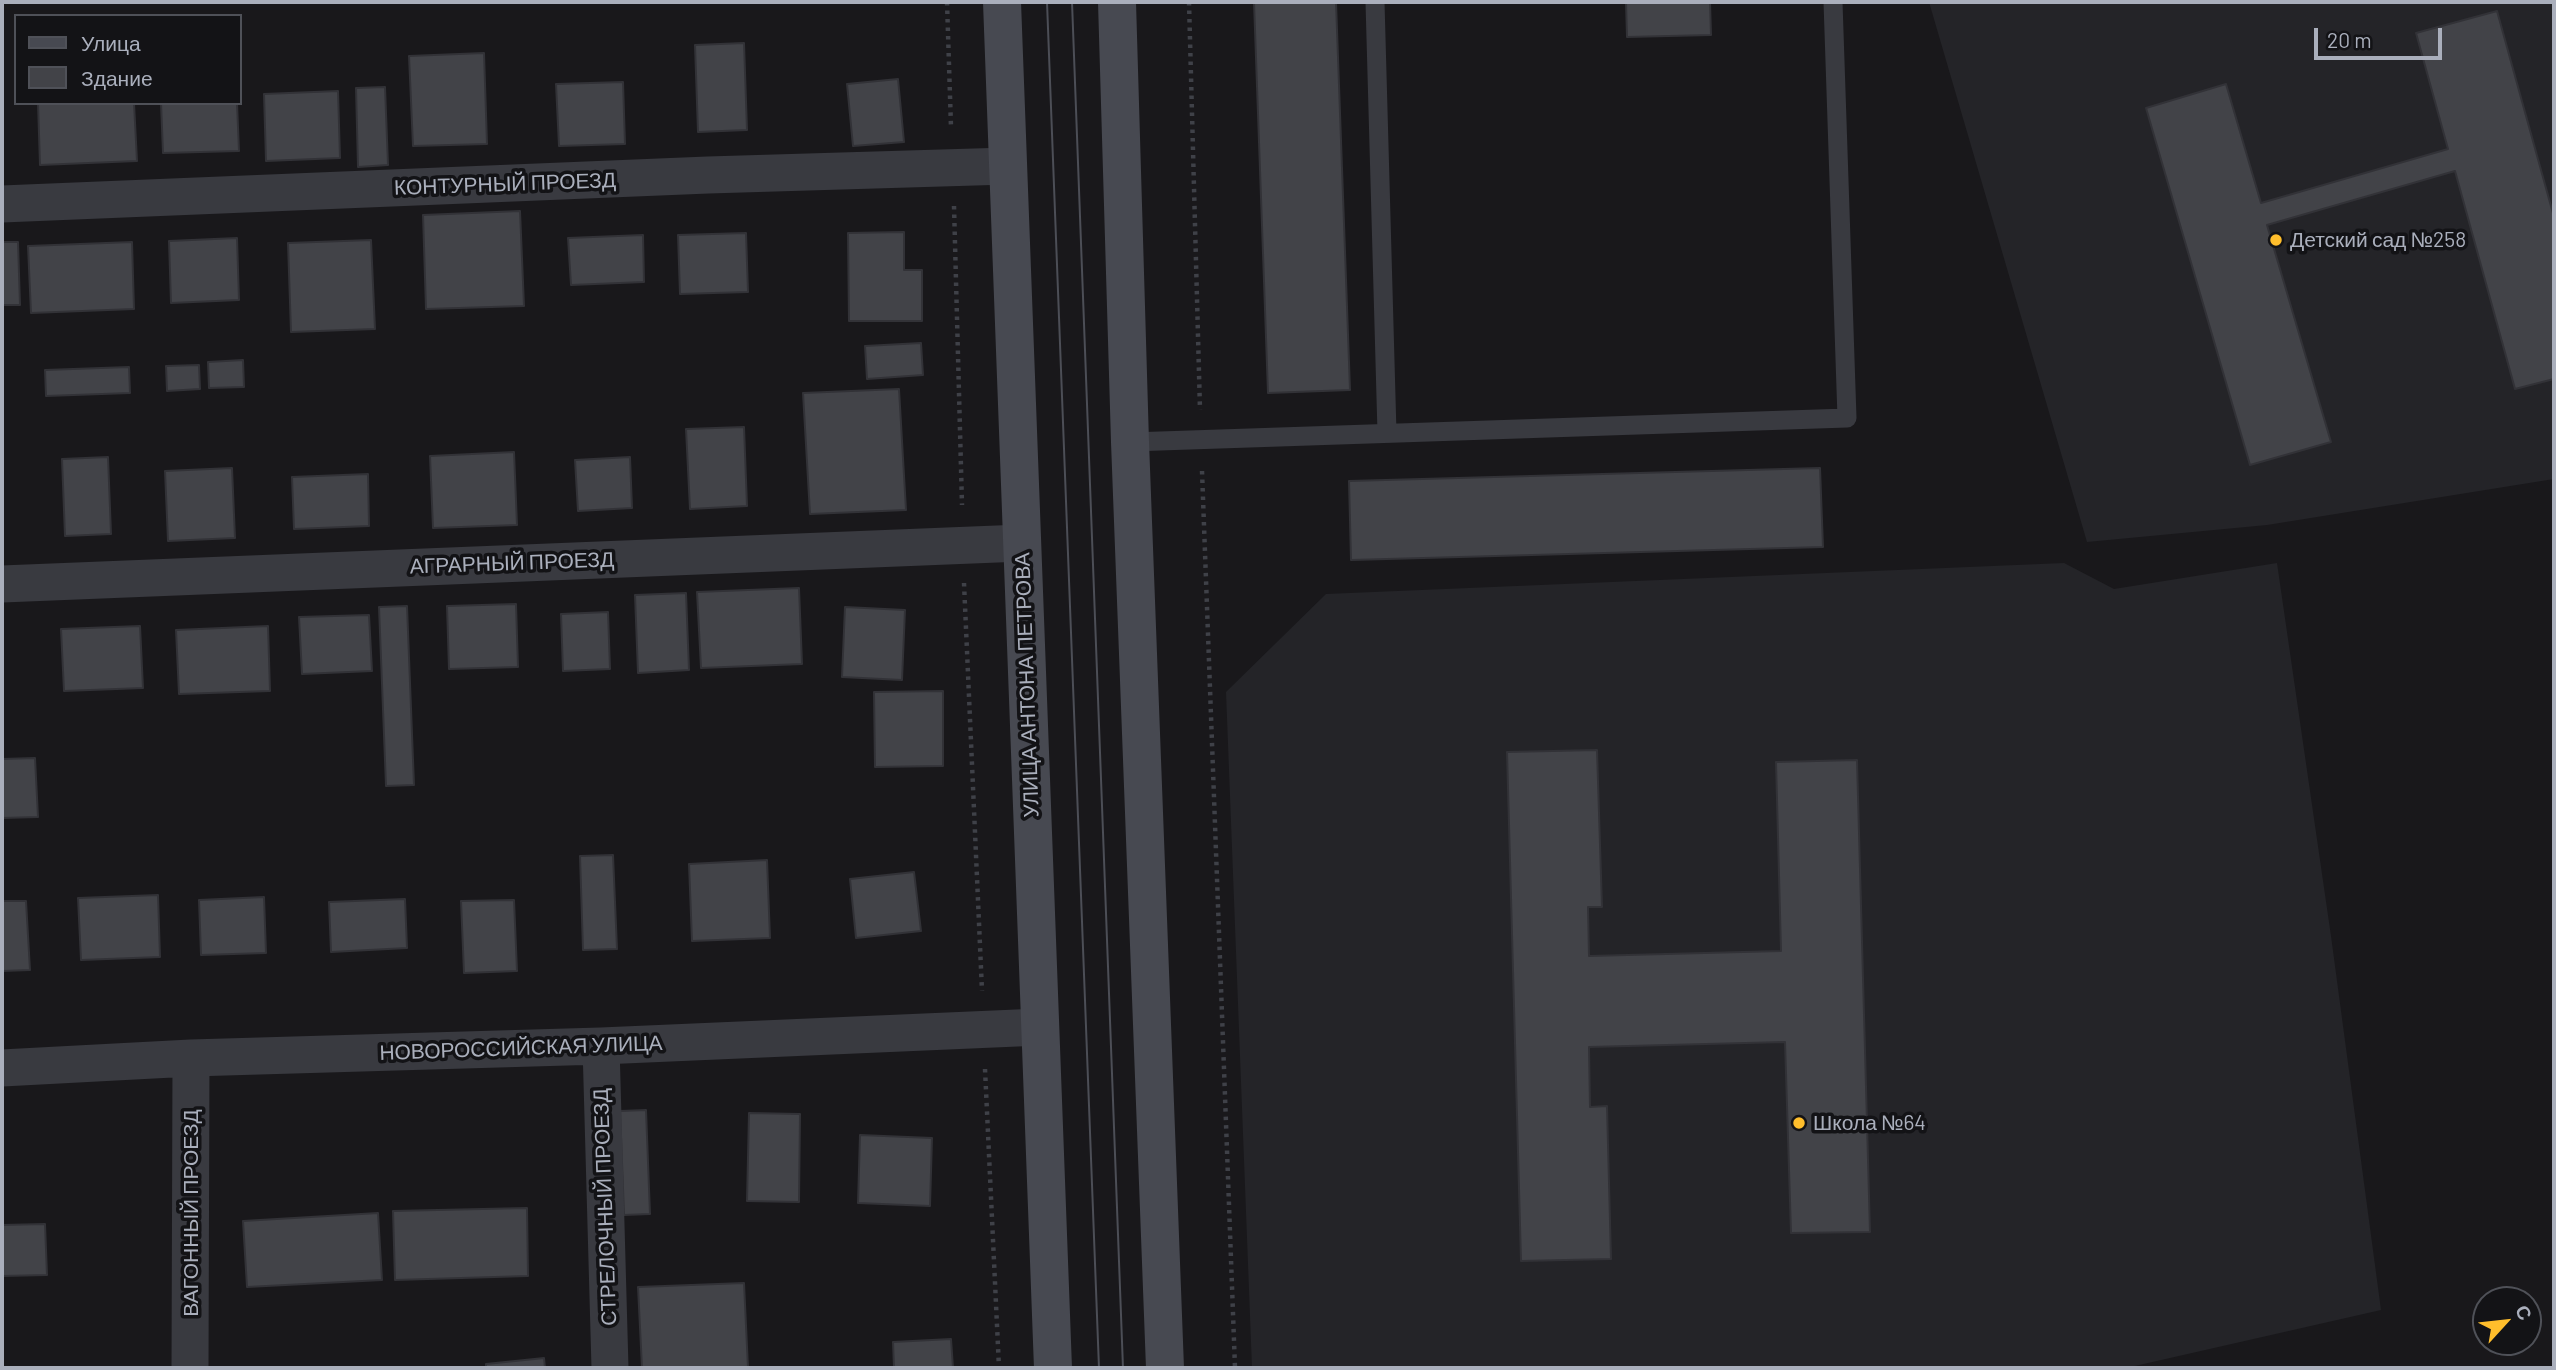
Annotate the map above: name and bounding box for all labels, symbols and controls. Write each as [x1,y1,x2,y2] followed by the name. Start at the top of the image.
[14,14,242,105] legend
[2318,14,2446,58] scale bar
[2327,27,2372,52] text: 20 m
[81,30,141,55] text: Улица
[81,65,153,90] text: Здание
[394,168,616,200] street label: КОНТУРНЫЙ ПРОЕЗД
[2290,227,2466,253] place label: Детский сад №258
[2268,232,2284,248] marker: Детский сад №258
[409,547,615,579] street label: АГРАРНЫЙ ПРОЕЗД
[1010,552,1044,818] street label: УЛИЦА АНТОНА ПЕТРОВА
[379,1030,663,1066] street label: НОВОРОССИЙСКАЯ УЛИЦА
[588,1088,622,1326] street label: СТРЕЛОЧНЫЙ ПРОЕЗД
[178,1109,204,1317] street label: ВАГОННЫЙ ПРОЕЗД
[1813,1110,1926,1136] place label: Школа №64
[1791,1115,1807,1131] marker: Школа №64
[2472,1286,2542,1356] north arrow
[2511,1301,2538,1323] text: С

